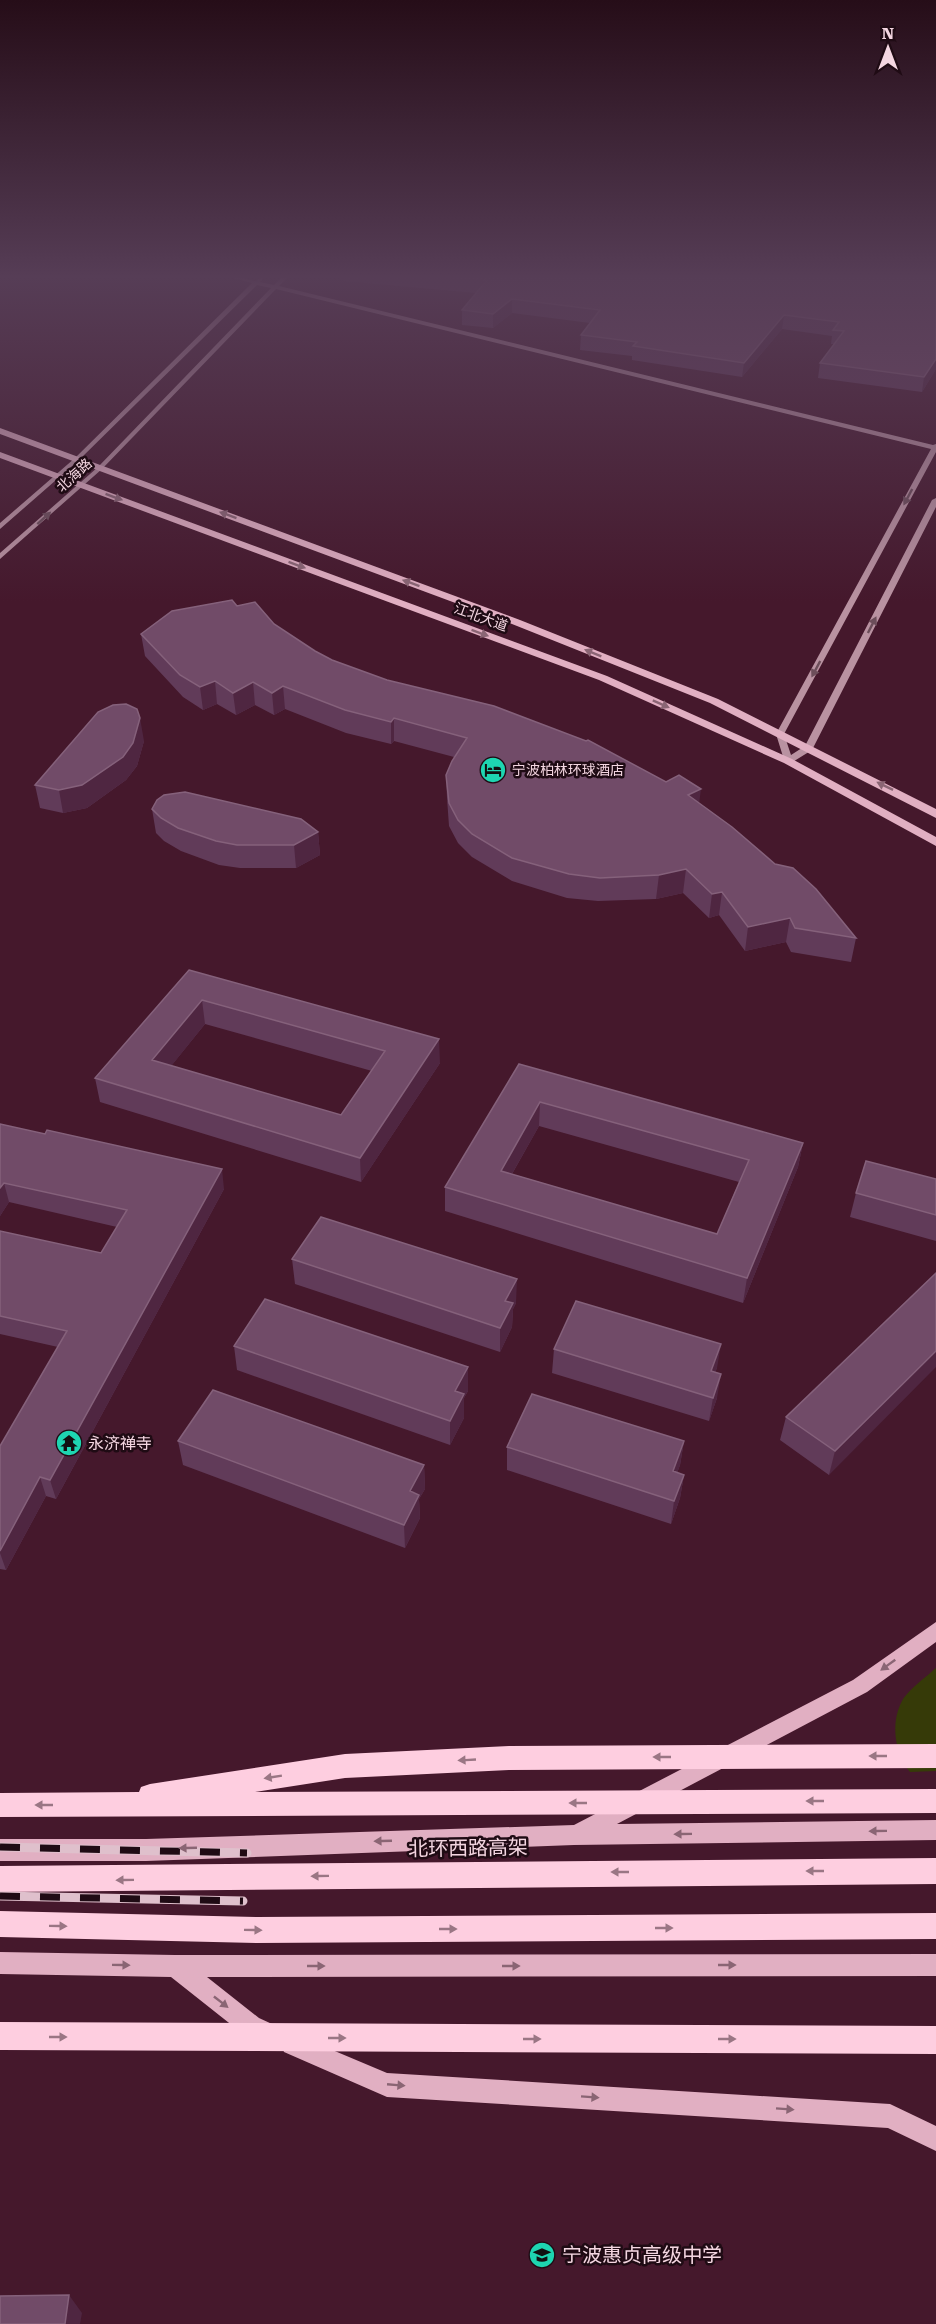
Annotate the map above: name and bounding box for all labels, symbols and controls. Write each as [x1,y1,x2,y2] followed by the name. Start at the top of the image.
[858,18,918,78] north arrow
[882,24,894,43] text: N
[53,455,95,495] street label: 北海路
[903,489,913,506] one-way arrow
[105,493,123,503] one-way arrow
[219,510,237,520] one-way arrow
[36,511,51,525] one-way arrow
[288,561,306,570] one-way arrow
[401,577,419,587] one-way arrow
[452,600,510,634] street label: 江北大道
[867,616,877,633] one-way arrow
[471,628,489,638] one-way arrow
[583,648,601,658] one-way arrow
[811,660,821,677] one-way arrow
[652,700,670,710] one-way arrow
[478,755,508,785] hotel icon: 宁波柏林环球酒店
[512,762,624,778] place label: 宁波柏林环球酒店
[876,781,893,790] one-way arrow
[54,1428,84,1458] temple icon: 永济禅寺
[88,1434,152,1453] place label: 永济禅寺
[881,1659,896,1671] one-way arrow
[868,1751,887,1761] one-way arrow
[652,1752,671,1762] one-way arrow
[457,1756,476,1765] one-way arrow
[263,1773,282,1782] one-way arrow
[805,1796,824,1806] one-way arrow
[568,1798,587,1808] one-way arrow
[35,1800,54,1810] one-way arrow
[868,1826,887,1836] one-way arrow
[673,1829,692,1838] one-way arrow
[408,1835,528,1861] street label: 北环西路高架
[373,1837,392,1846] one-way arrow
[178,1843,197,1853] one-way arrow
[805,1866,824,1876] one-way arrow
[610,1867,629,1877] one-way arrow
[310,1872,329,1881] one-way arrow
[115,1875,134,1884] one-way arrow
[49,1921,68,1931] one-way arrow
[655,1923,674,1933] one-way arrow
[439,1924,458,1934] one-way arrow
[244,1925,263,1935] one-way arrow
[112,1960,131,1970] one-way arrow
[718,1960,737,1970] one-way arrow
[307,1961,326,1971] one-way arrow
[502,1961,521,1971] one-way arrow
[213,1996,229,2009] one-way arrow
[49,2032,68,2042] one-way arrow
[328,2033,347,2043] one-way arrow
[523,2034,542,2044] one-way arrow
[718,2034,737,2044] one-way arrow
[386,2080,405,2090] one-way arrow
[581,2093,600,2102] one-way arrow
[775,2105,794,2114] one-way arrow
[527,2240,557,2270] school or university icon: 宁波惠贞高级中学
[562,2243,722,2267] place label: 宁波惠贞高级中学

